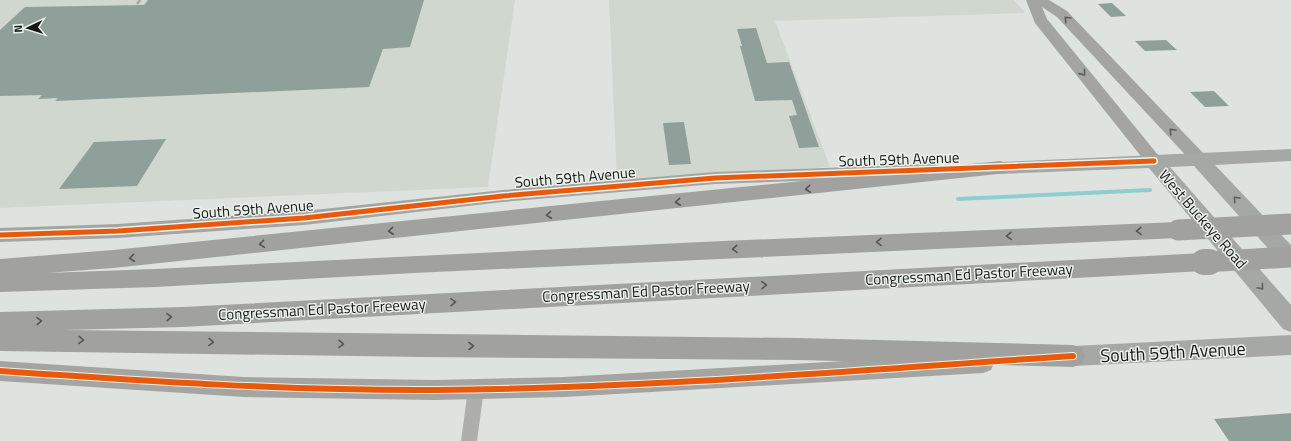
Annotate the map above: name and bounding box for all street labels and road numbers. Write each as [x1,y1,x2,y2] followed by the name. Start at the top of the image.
[838,145,960,173] street label: South 59th Avenue
[514,160,636,194] street label: South 59th Avenue
[1153,164,1253,274] street label: West Buckeye Road
[192,193,314,225] street label: South 59th Avenue
[865,257,1073,291] street label: Congressman Ed Pastor Freeway
[542,274,750,308] street label: Congressman Ed Pastor Freeway
[218,292,426,326] street label: Congressman Ed Pastor Freeway
[1100,335,1246,369] street label: South 59th Avenue

